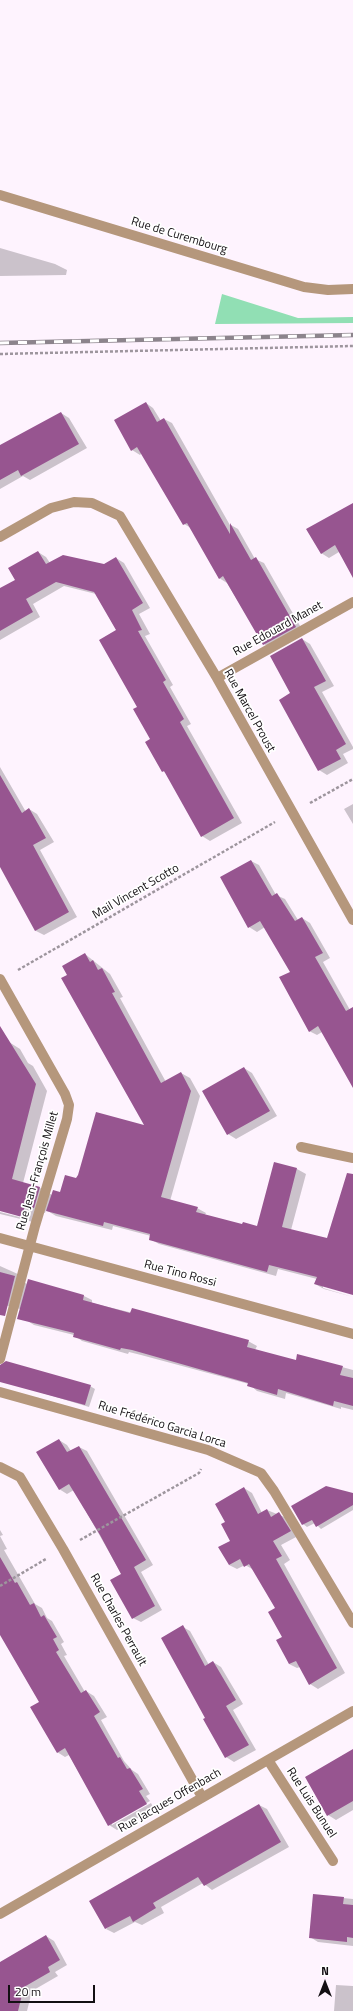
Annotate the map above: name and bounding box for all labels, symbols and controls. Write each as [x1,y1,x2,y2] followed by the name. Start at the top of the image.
[129,215,229,257] street label: Rue de Curembourg
[231,599,325,659] street label: Rue Edouard Manet
[220,667,278,755] street label: Rue Marcel Proust
[90,861,182,923] street label: Mail Vincent Scotto
[14,1110,62,1232] street label: Rue Jean-François Millet
[142,1257,218,1291] street label: Rue Tino Rossi
[96,1399,228,1451] street label: Rue Frédérico Garcia Lorca
[87,1571,149,1669] street label: Rue Charles Perrault
[283,1765,339,1841] street label: Rue Luis Bunuel
[116,1766,224,1836] street label: Rue Jacques Offenbach
[305,1963,345,2003] north arrow
[321,1963,329,1979] text: N
[10,1977,97,2003] scale bar
[15,1982,41,2001] text: 20 m

